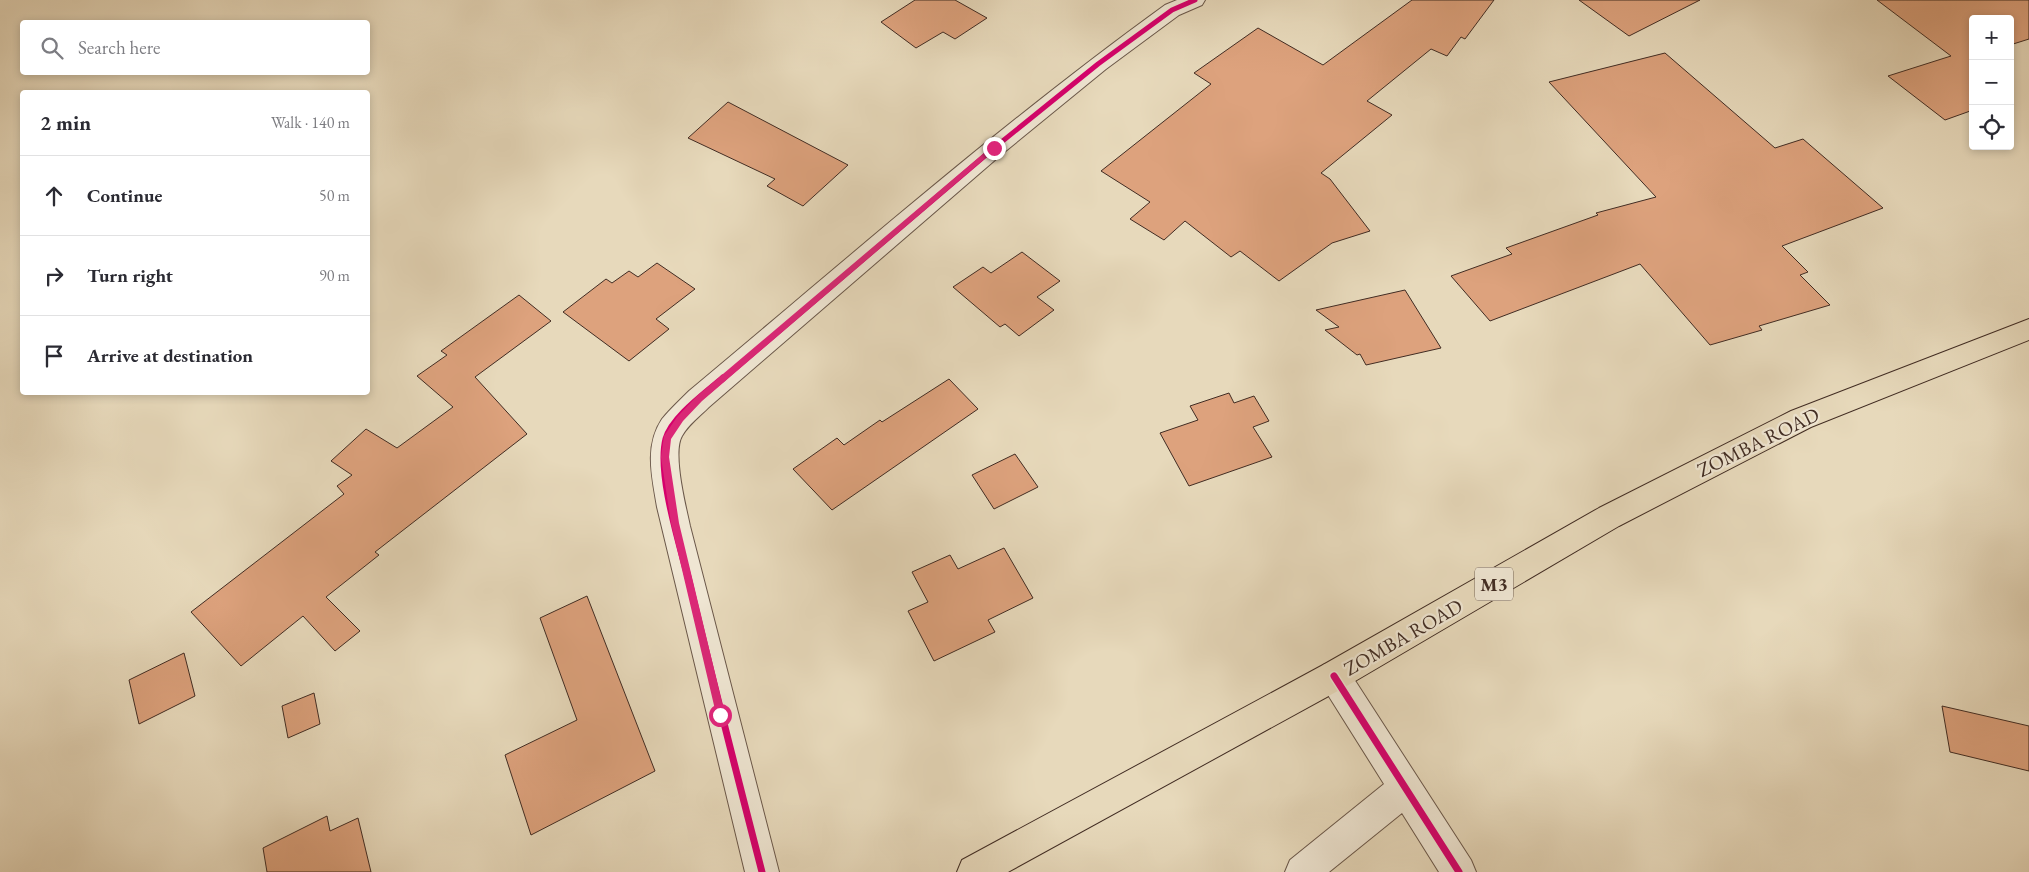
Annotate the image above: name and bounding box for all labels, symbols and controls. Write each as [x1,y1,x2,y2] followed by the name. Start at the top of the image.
[1969,15,2014,150] map controls
[1969,15,2014,60] button: +
[20,20,370,75] search box
[38,34,66,62] icon: search
[78,35,160,60] text: Search here
[1969,60,2014,105] button: −
[1969,105,2014,150] button: locate
[40,109,91,136] text: 2 min
[271,112,350,133] text: Walk · 140 m
[983,137,1006,160] route end
[40,182,68,210] icon: ahead
[87,183,162,208] text: Continue
[319,185,350,206] text: 50 m
[40,262,68,290] icon: right
[87,263,173,288] text: Turn right
[319,265,350,286] text: 90 m
[40,342,68,370] icon: arrive
[87,343,253,368] text: Arrive at destination
[1693,401,1823,483] street label: ZOMBA ROAD
[1475,568,1513,600] road number: M3
[1339,593,1467,681] street label: ZOMBA ROAD
[709,704,732,727] route start

